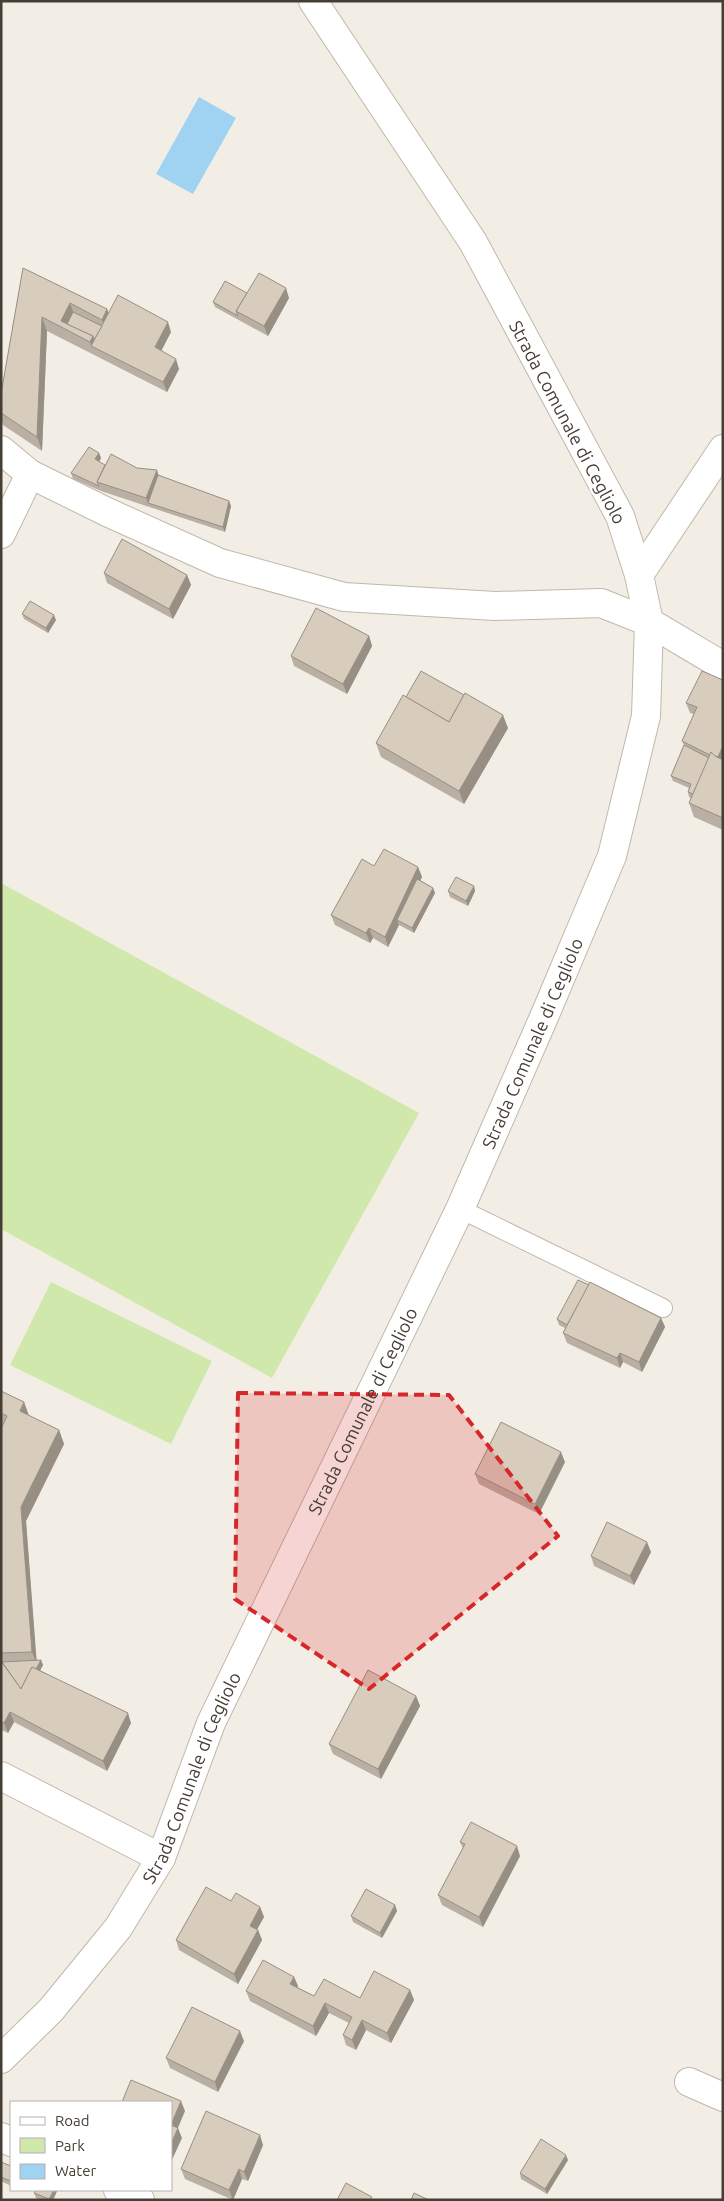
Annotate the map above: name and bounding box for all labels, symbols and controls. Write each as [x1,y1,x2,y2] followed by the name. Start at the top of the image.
[506,317,630,527] street label: Strada Comunale di Cegliolo
[478,935,586,1152] street label: Strada Comunale di Cegliolo
[304,1304,421,1517] street label: Strada Comunale di Cegliolo
[138,1668,244,1887] street label: Strada Comunale di Cegliolo
[10,2101,172,2191] legend
[55,2112,90,2129] text: Road
[55,2137,85,2154] text: Park
[55,2162,96,2179] text: Water

